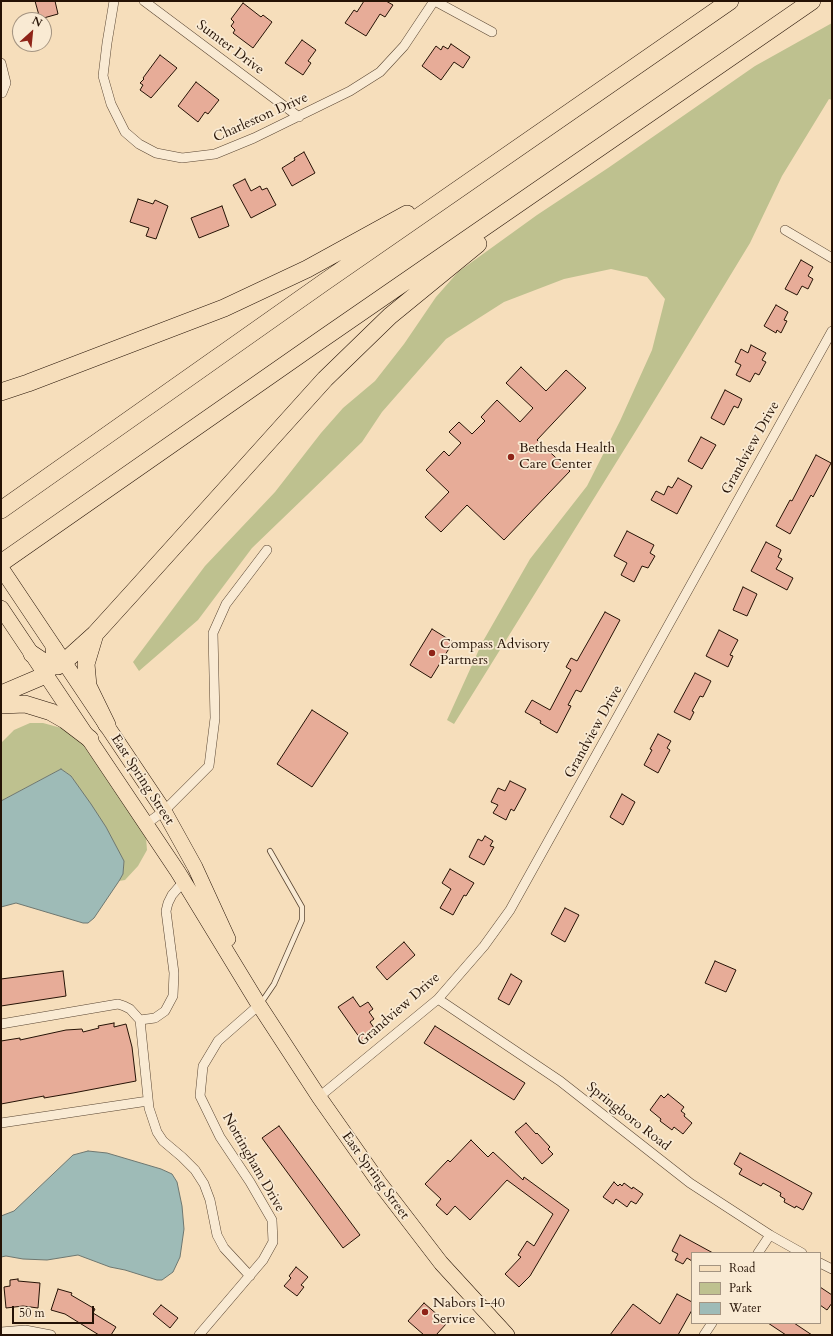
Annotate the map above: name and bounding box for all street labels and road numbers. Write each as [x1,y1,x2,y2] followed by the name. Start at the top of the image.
[193,17,267,79] street label: Sumter Drive
[211,90,311,146] street label: Charleston Drive
[718,399,784,497] street label: Grandview Drive
[561,683,627,781] street label: Grandview Drive
[107,732,177,828] street label: East Spring Street
[354,970,444,1050] street label: Grandview Drive
[583,1079,673,1155] street label: Springboro Road
[218,1111,288,1215] street label: Nottingham Drive
[338,1129,412,1223] street label: East Spring Street

